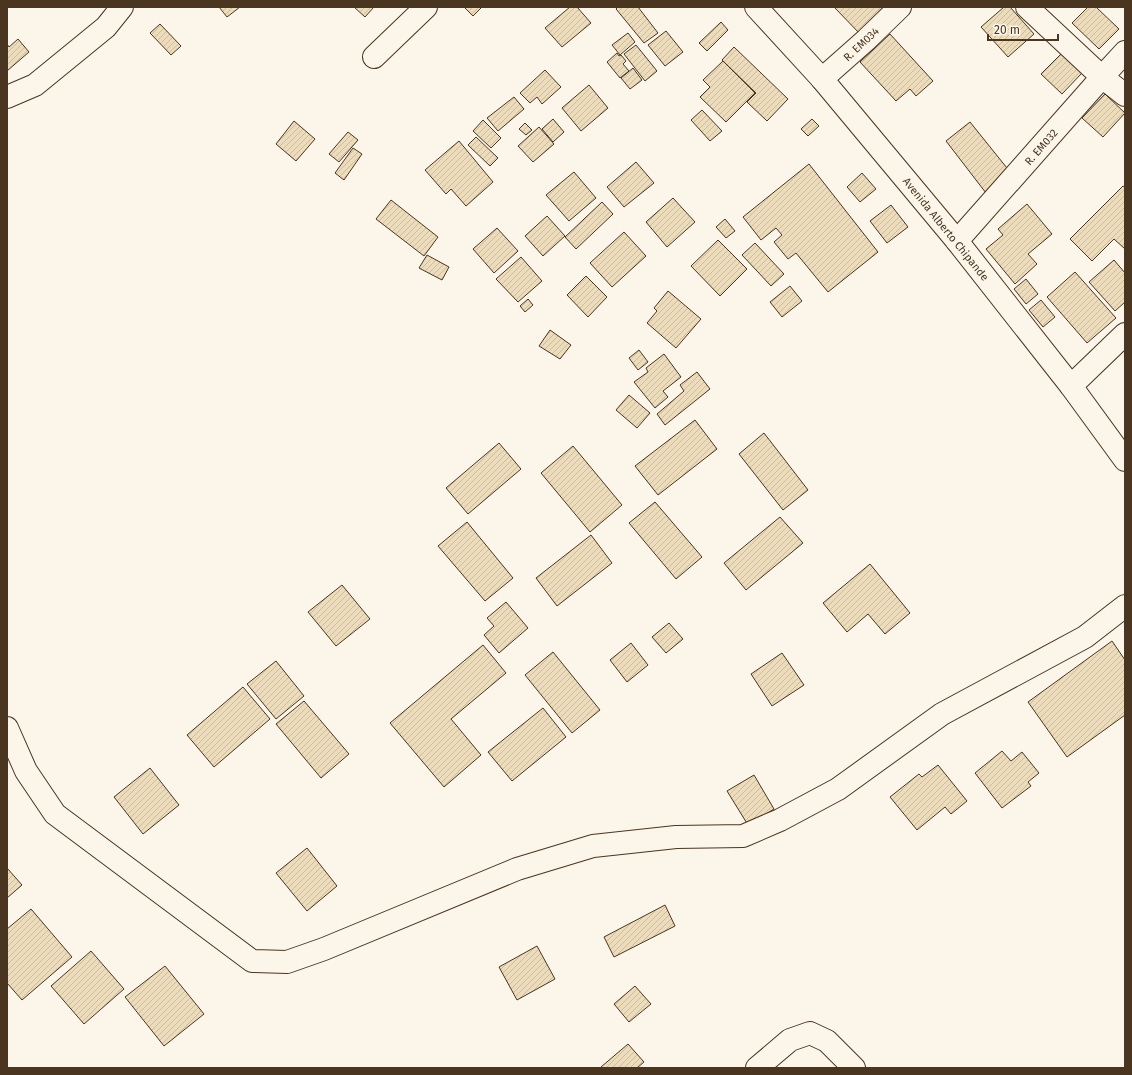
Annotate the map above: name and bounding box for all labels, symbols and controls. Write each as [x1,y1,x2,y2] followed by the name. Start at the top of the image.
[988,16,1058,42] scale bar
[994,23,1020,37] text: 20 m
[841,25,882,64] street label: R. EM034
[1022,127,1061,168] street label: R. EM032
[900,175,991,284] street label: Avenida Alberto Chipande

